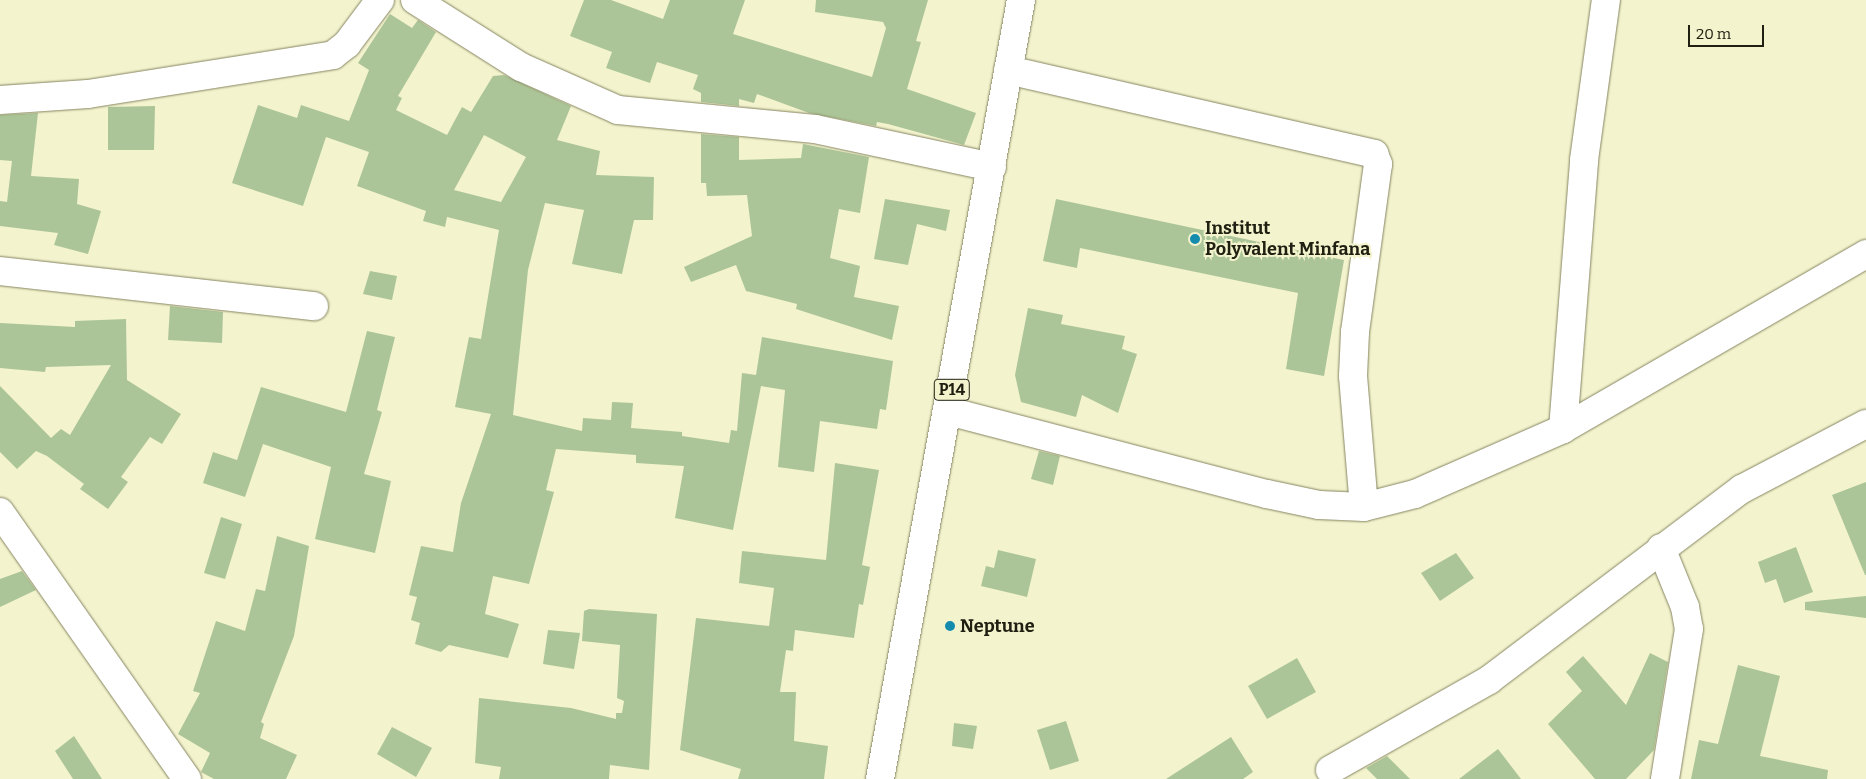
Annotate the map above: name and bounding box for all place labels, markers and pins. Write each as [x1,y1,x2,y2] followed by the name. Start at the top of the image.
[1205,218,1370,260] place label: Institut Polyvalent Minfana
[1189,233,1201,245] marker: Institut Polyvalent Minfana
[960,615,1035,637] place label: Neptune
[944,620,956,632] marker: Neptune

